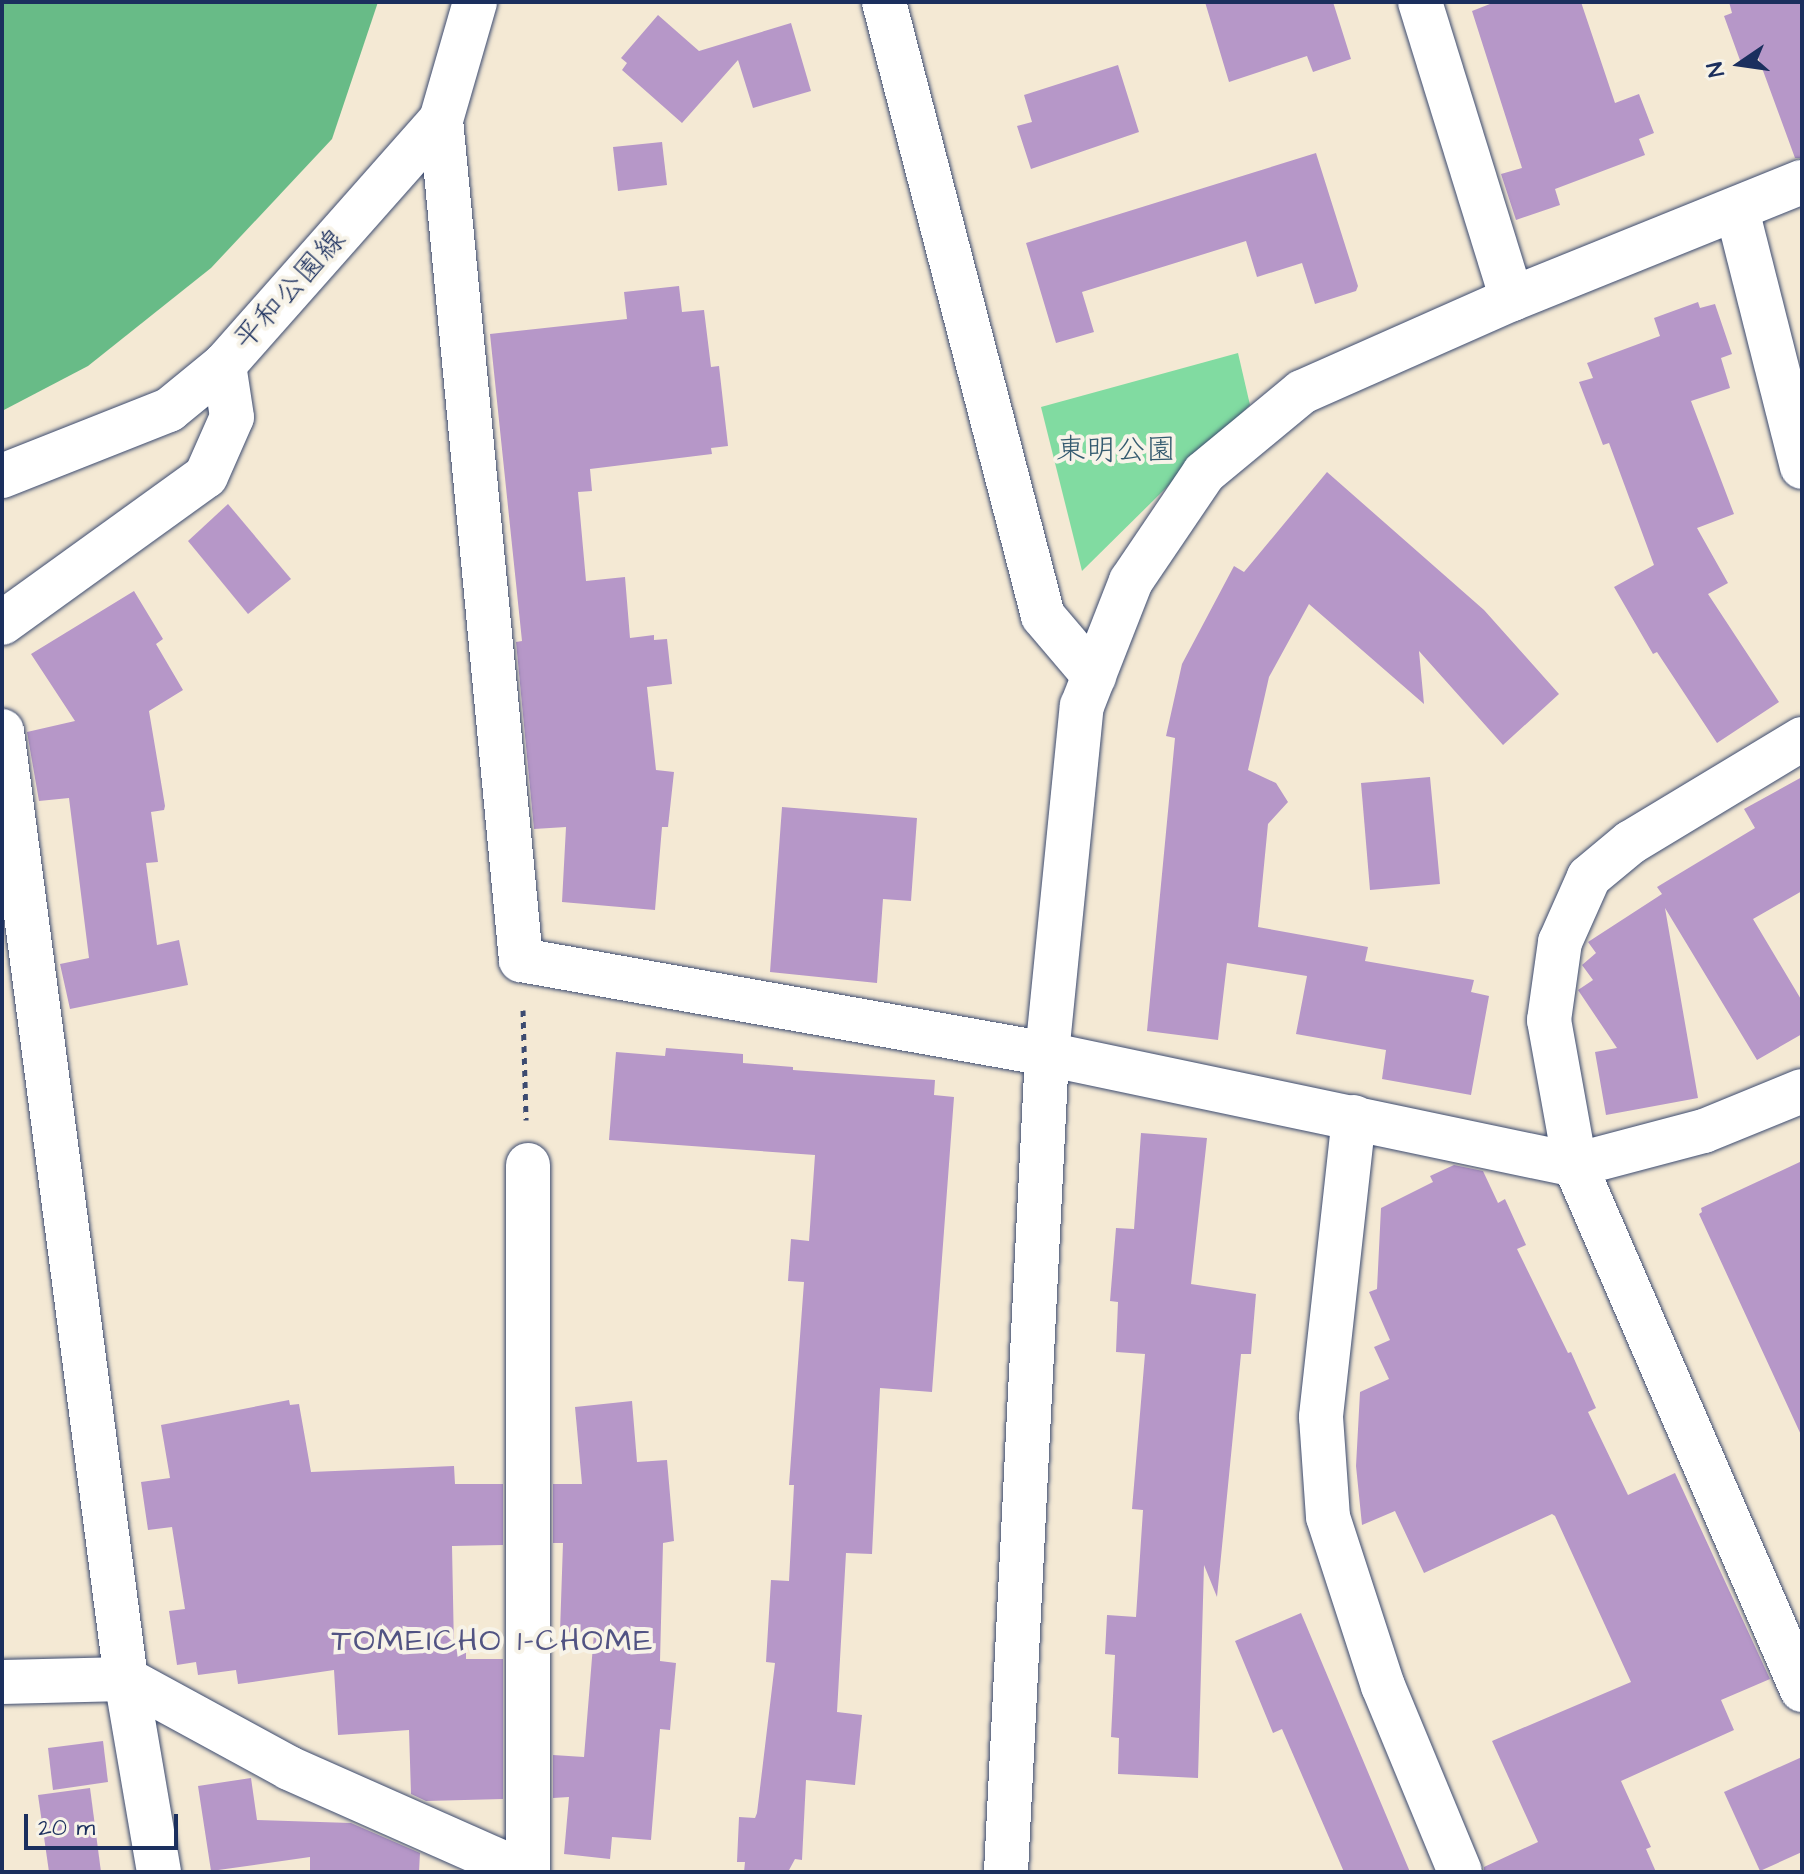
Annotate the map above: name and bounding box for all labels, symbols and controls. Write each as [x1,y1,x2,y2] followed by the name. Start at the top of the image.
[1700,24,1780,104] north arrow
[1699,59,1733,80] text: N
[226,222,354,358] street label: 平和公園線
[1056,432,1176,468] park label: 東明公園
[332,1622,654,1660] district label: TOMEICHO 1-CHOME
[28,1798,182,1848] scale bar
[38,1811,95,1845] text: 20 m

